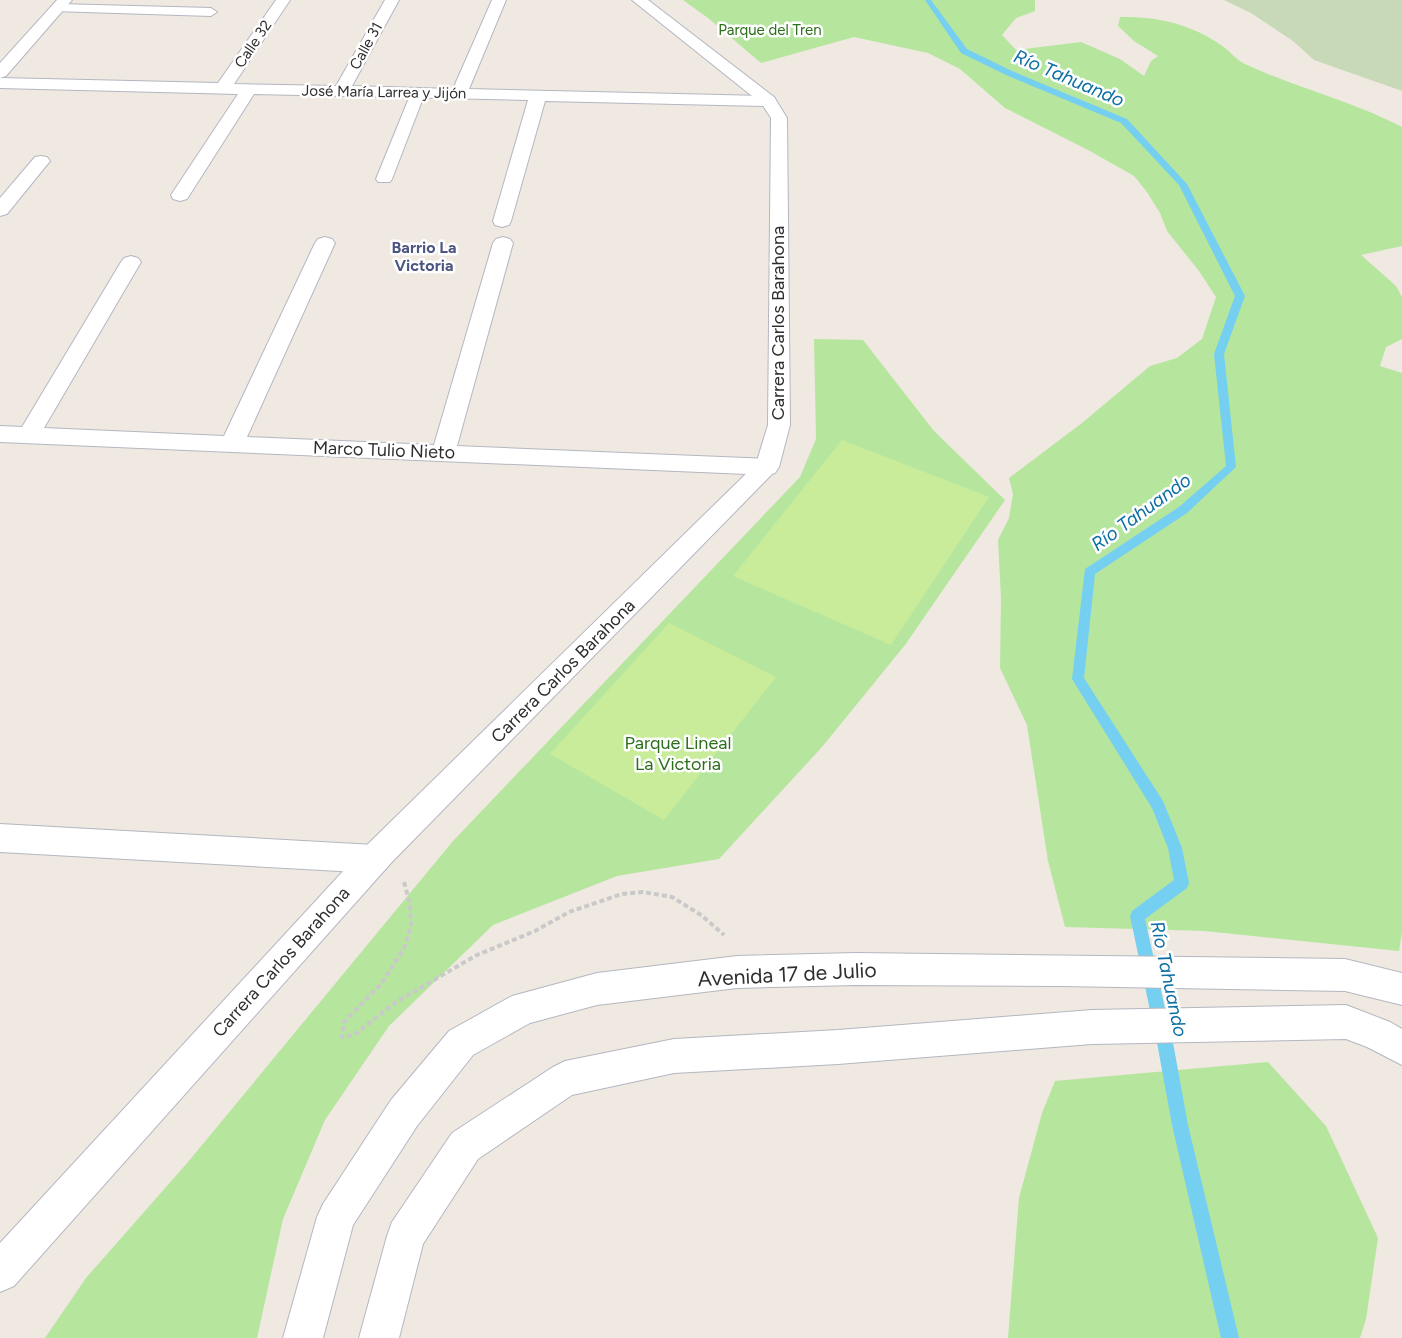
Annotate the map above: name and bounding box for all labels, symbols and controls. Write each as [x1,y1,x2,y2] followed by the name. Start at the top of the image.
[231,17,275,71] street label: Calle 32
[346,19,386,73] street label: Calle 31
[718,21,822,39] park label: Parque del Tren
[1010,44,1128,112] water label: Río Tahuando
[302,82,466,102] street label: José María Larrea y Jijón
[767,226,789,420] street label: Carrera Carlos Barahona
[392,238,456,275] district label: Barrio La Victoria
[312,437,456,463] street label: Marco Tulio Nieto
[1087,468,1195,556] water label: Río Tahuando
[486,594,640,748] street label: Carrera Carlos Barahona
[625,732,731,775] park label: Parque Lineal La Victoria
[208,882,354,1042] street label: Carrera Carlos Barahona
[1146,919,1192,1039] water label: Río Tahuando
[697,957,877,991] street label: Avenida 17 de Julio

